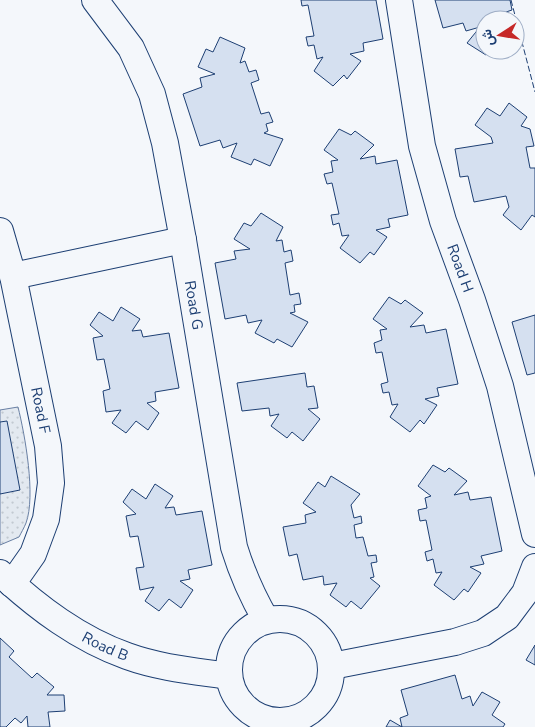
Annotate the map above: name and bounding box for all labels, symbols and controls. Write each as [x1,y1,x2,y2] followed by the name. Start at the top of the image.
[475,10,525,60] north arrow
[477,27,499,48] text: ش
[442,241,478,295] street label: Road H
[180,279,208,331] street label: Road G
[26,385,55,435] street label: Road F
[78,627,131,666] street label: Road B

